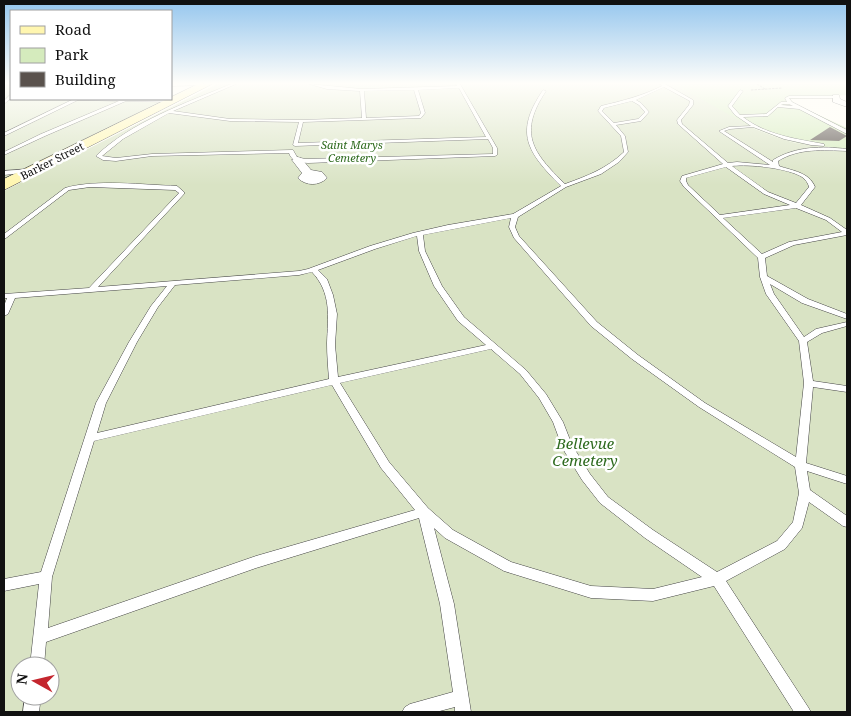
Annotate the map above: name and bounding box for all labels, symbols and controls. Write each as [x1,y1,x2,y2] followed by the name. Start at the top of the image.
[10,10,172,100] legend
[55,19,91,39] text: Road
[55,44,89,64] text: Park
[55,69,116,89] text: Building
[321,137,383,165] park label: Saint Marys Cemetery
[17,138,86,183] street label: Barker Street
[552,433,618,470] park label: Bellevue Cemetery
[10,656,60,706] north arrow
[11,672,32,686] text: N

